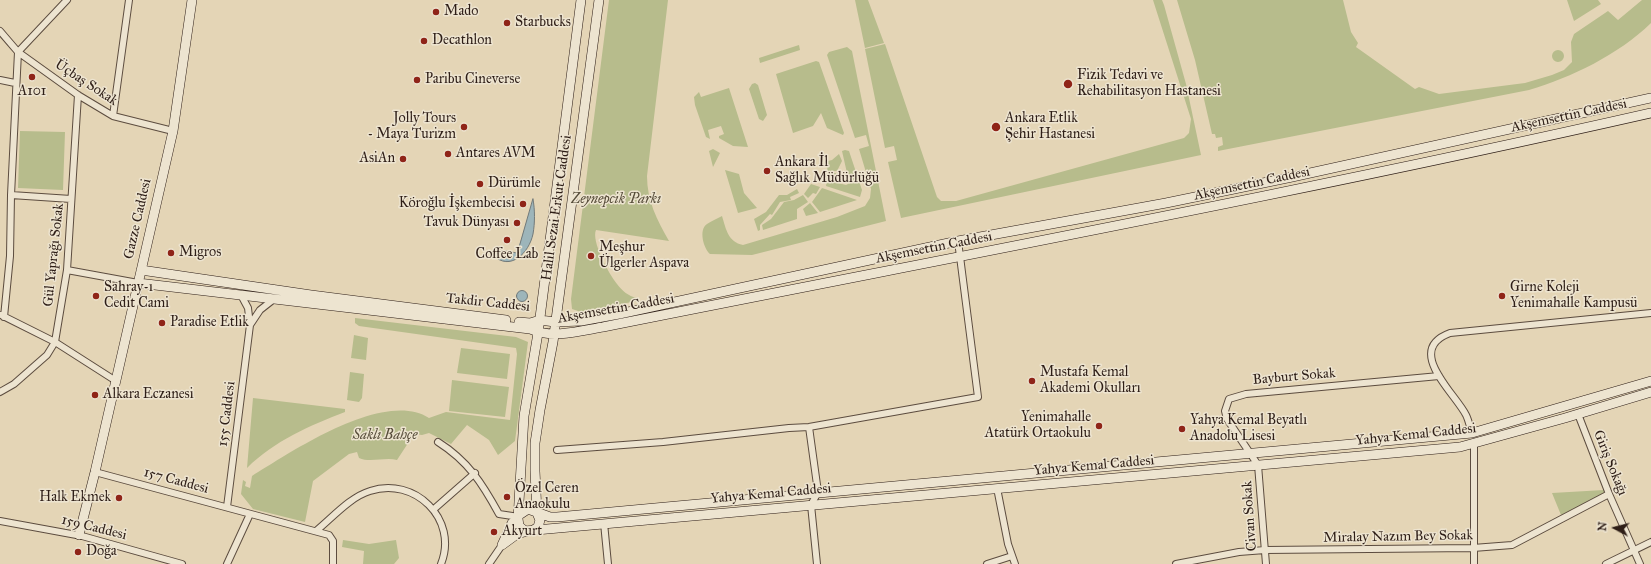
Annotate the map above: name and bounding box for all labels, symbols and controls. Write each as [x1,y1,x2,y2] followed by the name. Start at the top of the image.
[444,4,479,20] place label: Mado
[431,7,441,17] marker: Mado
[515,15,571,31] place label: Starbucks
[502,18,512,28] marker: Starbucks
[432,33,492,49] place label: Decathlon
[419,36,429,46] marker: Decathlon
[51,56,121,110] street label: Üçbaş Sokak
[1077,68,1221,100] place label: Fizik Tedavi ve Rehabilitasyon Hastanesi
[27,72,37,82] marker: A101
[425,72,520,88] place label: Paribu Cineverse
[412,75,422,85] marker: Paribu Cineverse
[1062,78,1074,90] marker: Fizik Tedavi ve Rehabilitasyon Hastanesi
[18,84,46,100] place label: A101
[1509,95,1629,137] street label: Akşemsettin Caddesi
[367,111,456,144] place label: Jolly Tours - Maya Turizm
[1005,111,1095,144] place label: Ankara Etlik Şehir Hastanesi
[990,121,1002,133] marker: Ankara Etlik Şehir Hastanesi
[459,122,469,132] marker: Jolly Tours - Maya Turizm
[538,134,576,282] street label: Halil Sezai Erkut Caddesi
[456,146,535,162] place label: Antares AVM
[443,149,453,159] marker: Antares AVM
[360,151,395,167] place label: AsiAn
[398,154,408,164] marker: AsiAn
[775,155,879,188] place label: Ankara İl Sağlık Müdürlüğü
[1192,163,1312,205] street label: Akşemsettin Caddesi
[762,166,772,176] marker: Ankara İl Sağlık Müdürlüğü
[488,176,541,192] place label: Dürümle
[121,177,155,261] street label: Gazze Caddesi
[475,179,485,189] marker: Dürümle
[571,192,661,208] park label: Zeynepcik Parkı
[399,196,515,212] place label: Köroğlu İşkembecisi
[518,199,528,209] marker: Köroğlu İşkembecisi
[40,202,68,308] street label: Gül Yaprağı Sokak
[424,215,509,231] place label: Tavuk Dünyası
[512,218,522,228] marker: Tavuk Dünyası
[874,228,994,268] street label: Akşemsettin Caddesi
[502,235,512,245] marker: Coffee Lab
[599,240,689,272] place label: Meşhur Ülgerler Aspava
[179,245,221,261] place label: Migros
[476,247,538,263] place label: Coffee Lab
[166,248,176,258] marker: Migros
[586,251,596,261] marker: Meşhur Ülgerler Aspava
[104,280,169,312] place label: Sahray-ı Cedit Cami
[1510,280,1638,312] place label: Girne Koleji Yenimahalle Kampusü
[445,290,531,316] street label: Takdir Caddesi
[556,290,676,328] street label: Akşemsettin Caddesi
[91,291,101,301] marker: Sahray-ı Cedit Cami
[1497,291,1507,301] marker: Girne Koleji Yenimahalle Kampusü
[170,315,249,331] place label: Paradise Etlik
[157,318,167,328] marker: Paradise Etlik
[1040,365,1140,398] place label: Mustafa Kemal Akademi Okulları
[1252,365,1336,389] street label: Bayburt Sokak
[1027,376,1037,386] marker: Mustafa Kemal Akademi Okulları
[215,380,239,448] street label: 155 Caddesi
[103,387,193,403] place label: Alkara Eczanesi
[90,390,100,400] marker: Alkara Eczanesi
[985,410,1091,442] place label: Yenimahalle Atatürk Ortaokulu
[1190,413,1307,446] place label: Yahya Kemal Beyatlı Anadolu Lisesi
[1355,420,1477,450] street label: Yahya Kemal Caddesi
[1094,421,1104,431] marker: Yenimahalle Atatürk Ortaokulu
[1177,424,1187,434] marker: Yahya Kemal Beyatlı Anadolu Lisesi
[353,428,417,444] park label: Saklı Bahçe
[1589,428,1631,498] street label: Giriş Sokağı
[1033,452,1155,480] street label: Yahya Kemal Caddesi
[142,464,210,498] street label: 157 Caddesi
[710,480,832,508] street label: Yahya Kemal Caddesi
[1239,480,1261,552] street label: Civan Sokak
[515,481,579,514] place label: Özel Ceren Anaokulu
[39,490,111,506] place label: Halk Ekmek
[502,492,512,502] marker: Özel Ceren Anaokulu
[114,493,124,503] marker: Halk Ekmek
[1595,508,1635,548] north arrow
[60,512,128,544] street label: 159 Caddesi
[1596,521,1610,532] text: N
[502,524,542,540] place label: Akyurt
[489,527,499,537] marker: Akyurt
[1323,527,1473,547] street label: Miralay Nazım Bey Sokak
[86,544,117,560] place label: Doğa
[73,547,83,557] marker: Doğa

